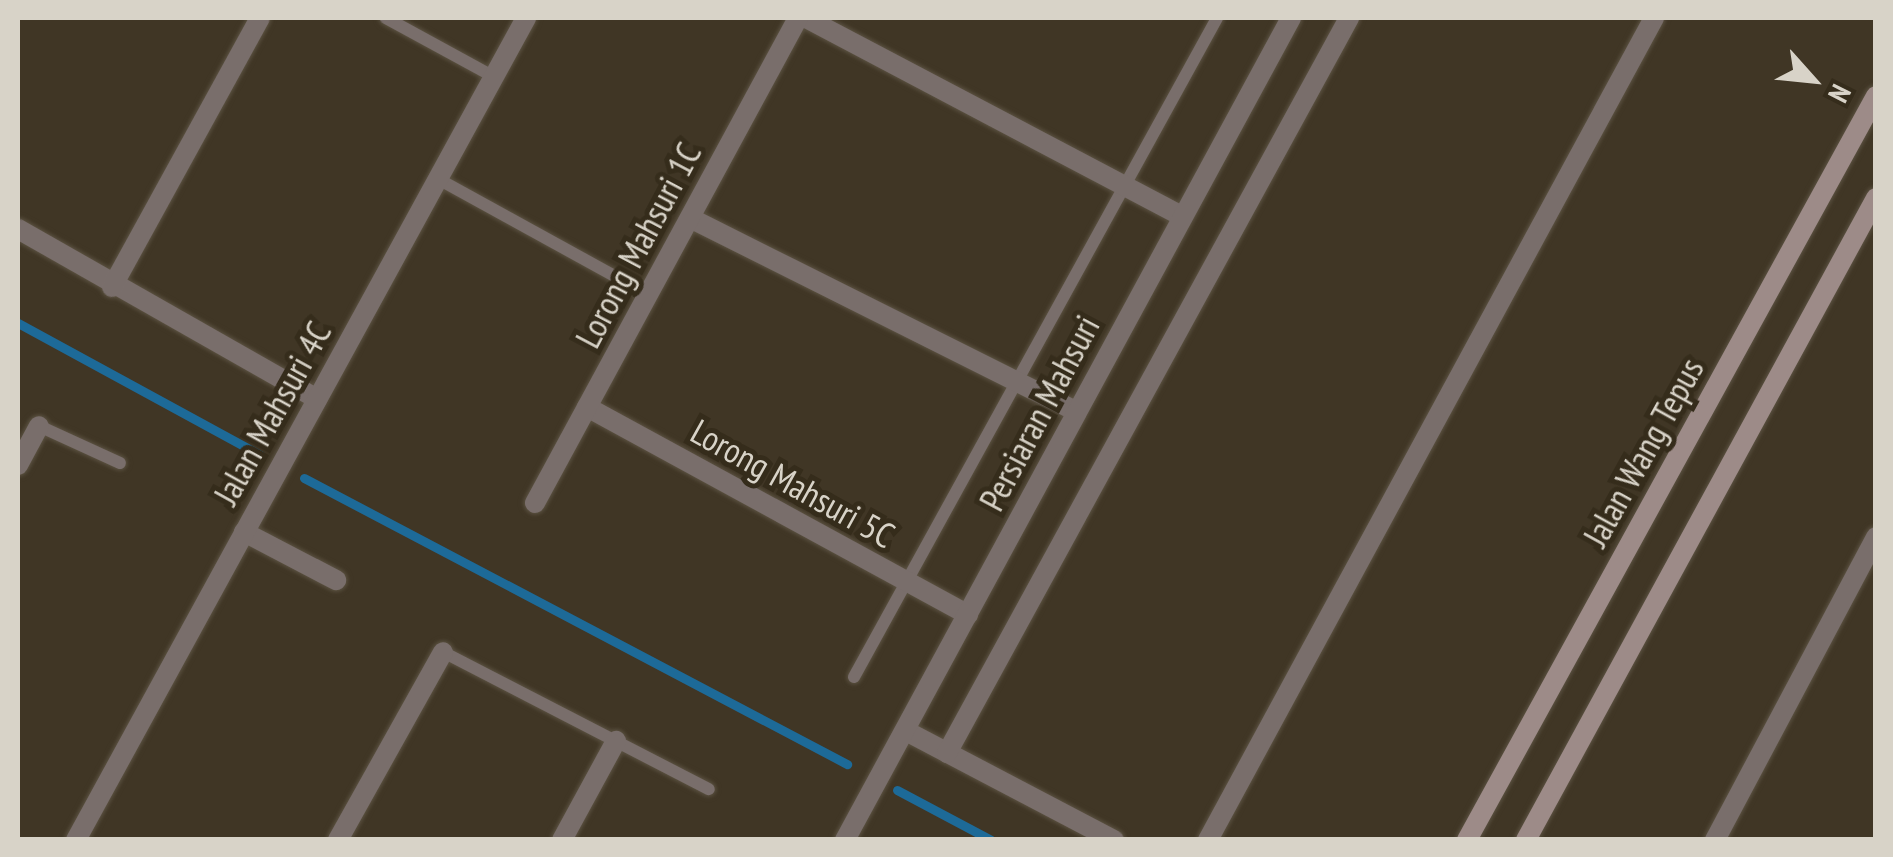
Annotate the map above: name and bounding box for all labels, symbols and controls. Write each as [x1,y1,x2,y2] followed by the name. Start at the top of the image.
[1763,30,1863,130] north arrow
[1820,79,1860,109] text: N
[566,135,710,355] street label: Lorong Mahsuri 1C
[970,308,1108,518] street label: Persiaran Mahsuri
[205,314,339,512] street label: Jalan Mahsuri 4C
[1574,350,1712,554] street label: Jalan Wang Tepus
[684,410,902,556] street label: Lorong Mahsuri 5C

